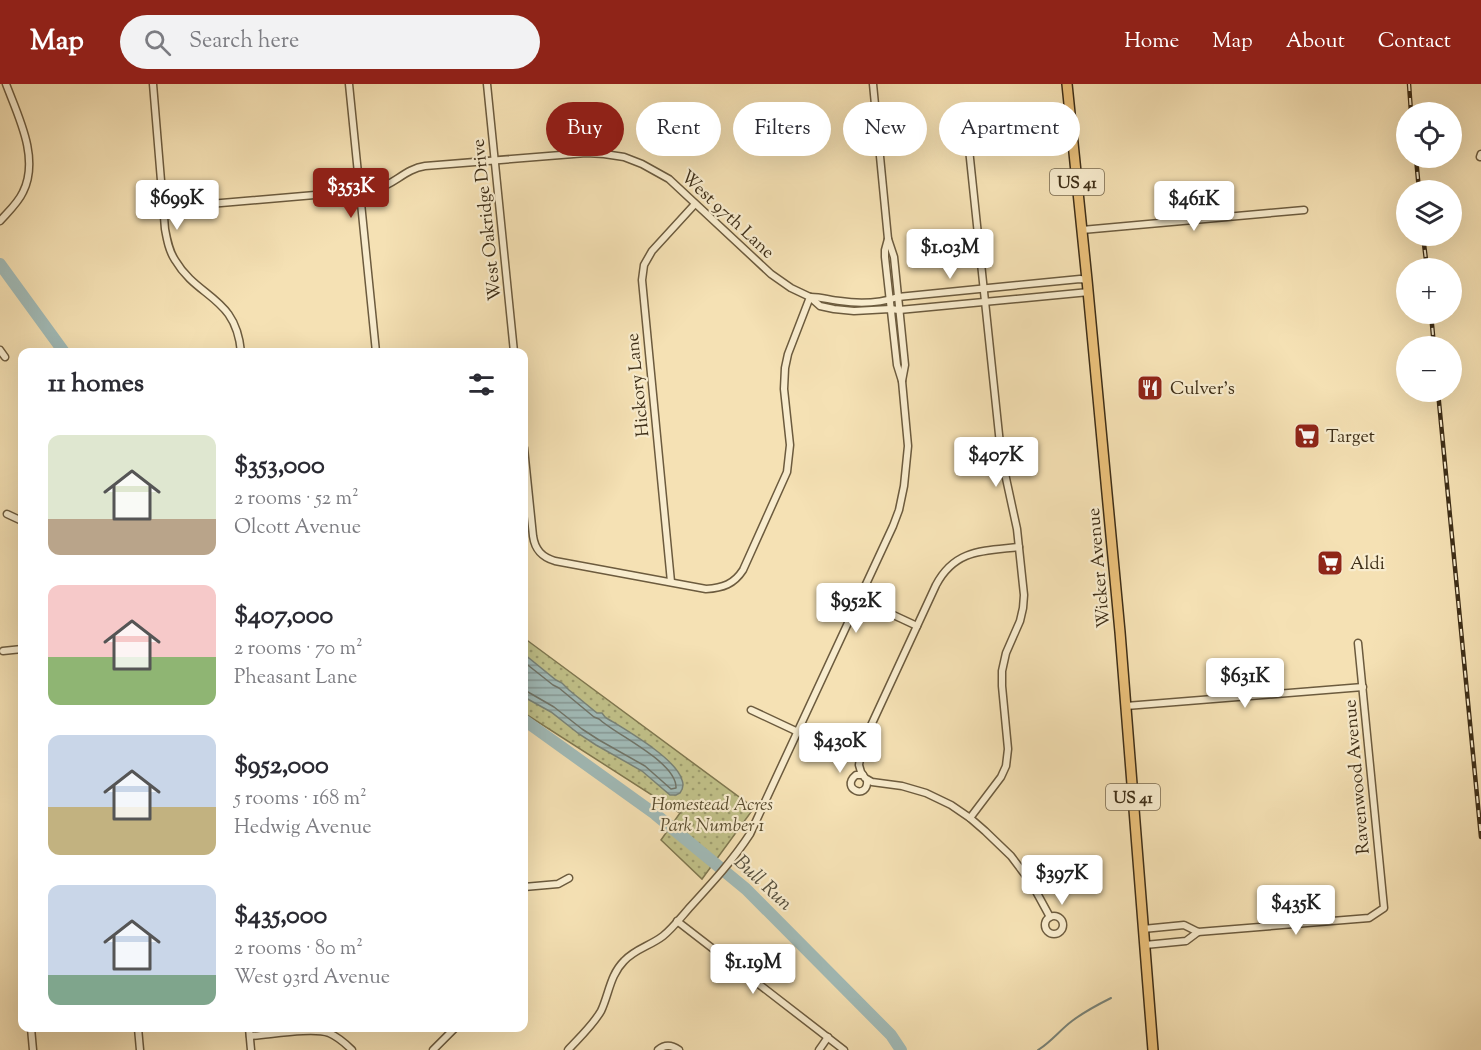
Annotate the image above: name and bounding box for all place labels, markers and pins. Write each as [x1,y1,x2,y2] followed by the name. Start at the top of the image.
[309,168,393,219] pin: $353K
[135,180,219,231] pin: $699K
[1152,181,1236,232] pin: $461K
[901,229,999,280] pin: $1.03M
[1135,373,1165,403] restaurant icon: Culver's
[1170,377,1235,403] place label: Culver's
[1292,421,1322,451] supermarket icon: Target
[1326,425,1375,451] place label: Target
[954,437,1038,488] pin: $407K
[1315,548,1345,578] supermarket icon: Aldi
[1350,552,1385,578] place label: Aldi
[814,583,898,634] pin: $952K
[1203,658,1287,709] pin: $631K
[798,723,882,774] pin: $430K
[1020,855,1104,906] pin: $397K
[1254,885,1338,936] pin: $435K
[704,944,802,995] pin: $1.19M

